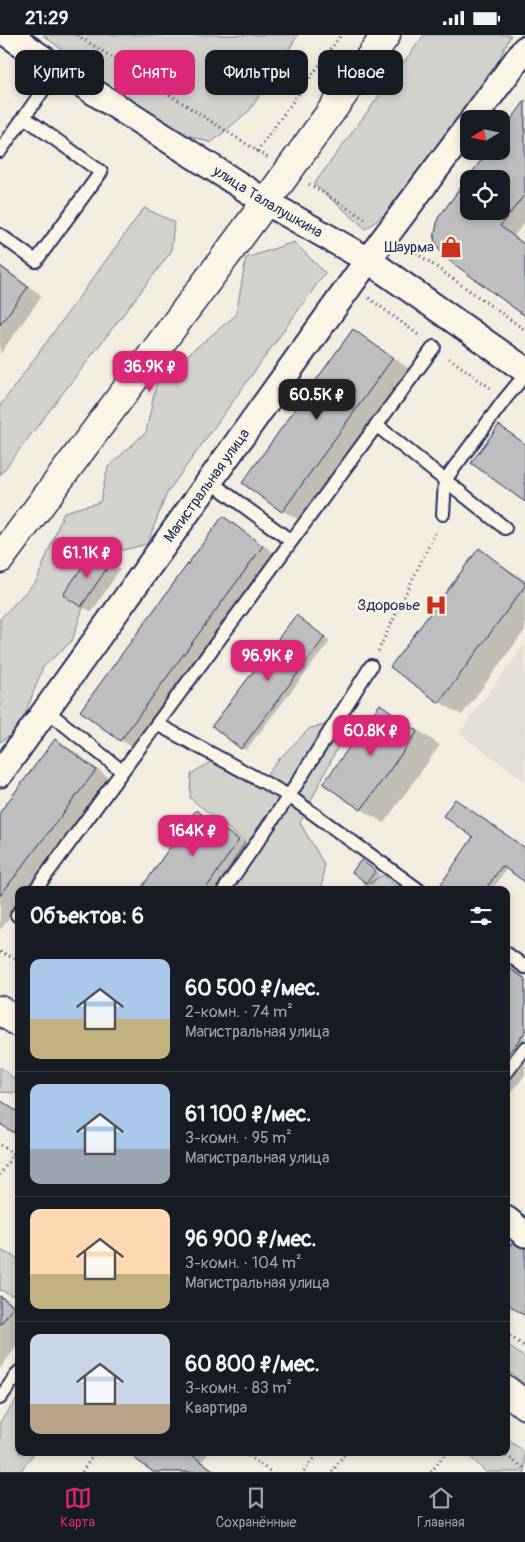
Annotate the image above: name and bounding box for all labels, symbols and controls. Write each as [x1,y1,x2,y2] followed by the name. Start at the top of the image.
[25,6,69,30] text: 21:29
[15,50,104,95] chip: Купить
[114,50,195,95] chip: Снять
[205,50,308,95] chip: Фильтры
[318,50,403,95] chip: Новое
[460,110,510,160] north arrow
[460,110,510,220] map controls
[209,161,326,242] street label: улица Талалушкина
[460,170,510,220] button: locate
[438,234,464,260] shop icon: Шаурма
[384,238,434,257] place label: Шаурма
[104,351,196,393] pin: 36.9K ₽
[124,357,176,377] text: 36.9K ₽
[271,379,363,421] pin: 60.5K ₽
[289,385,345,405] text: 60.5K ₽
[159,425,254,546] street label: Магистральная улица
[41,537,133,579] pin: 61.1K ₽
[63,543,111,563] text: 61.1K ₽
[423,592,449,618] hospital icon: Здоровье
[357,596,421,615] place label: Здоровье
[222,639,314,682] pin: 96.9K ₽
[242,646,294,666] text: 96.9K ₽
[325,715,417,757] pin: 60.8K ₽
[344,721,398,741] text: 60.8K ₽
[152,815,234,857] pin: 164K ₽
[169,821,217,841] text: 164K ₽
[467,902,495,930] icon: filters
[30,903,144,930] text: Объектов: 6
[185,975,320,1002] text: 60 500 ₽/мес.
[70,979,130,1039] icon: home
[185,1002,293,1022] text: 2-комн. · 74 m²
[185,1022,329,1042] text: Магистральная улица
[185,1101,311,1128] text: 61 100 ₽/мес.
[70,1104,130,1164] icon: home
[185,1128,292,1148] text: 3-комн. · 95 m²
[185,1148,329,1168] text: Магистральная улица
[185,1226,316,1253] text: 96 900 ₽/мес.
[70,1229,130,1289] icon: home
[185,1253,301,1273] text: 3-комн. · 104 m²
[185,1273,329,1293] text: Магистральная улица
[185,1351,320,1378] text: 60 800 ₽/мес.
[70,1354,130,1414] icon: home
[185,1378,292,1398] text: 3-комн. · 83 m²
[185,1398,247,1418] text: Квартира
[60,1484,95,1531] tab: Карта
[216,1484,296,1531] tab: Сохранённые
[417,1484,465,1531] tab: Главная

